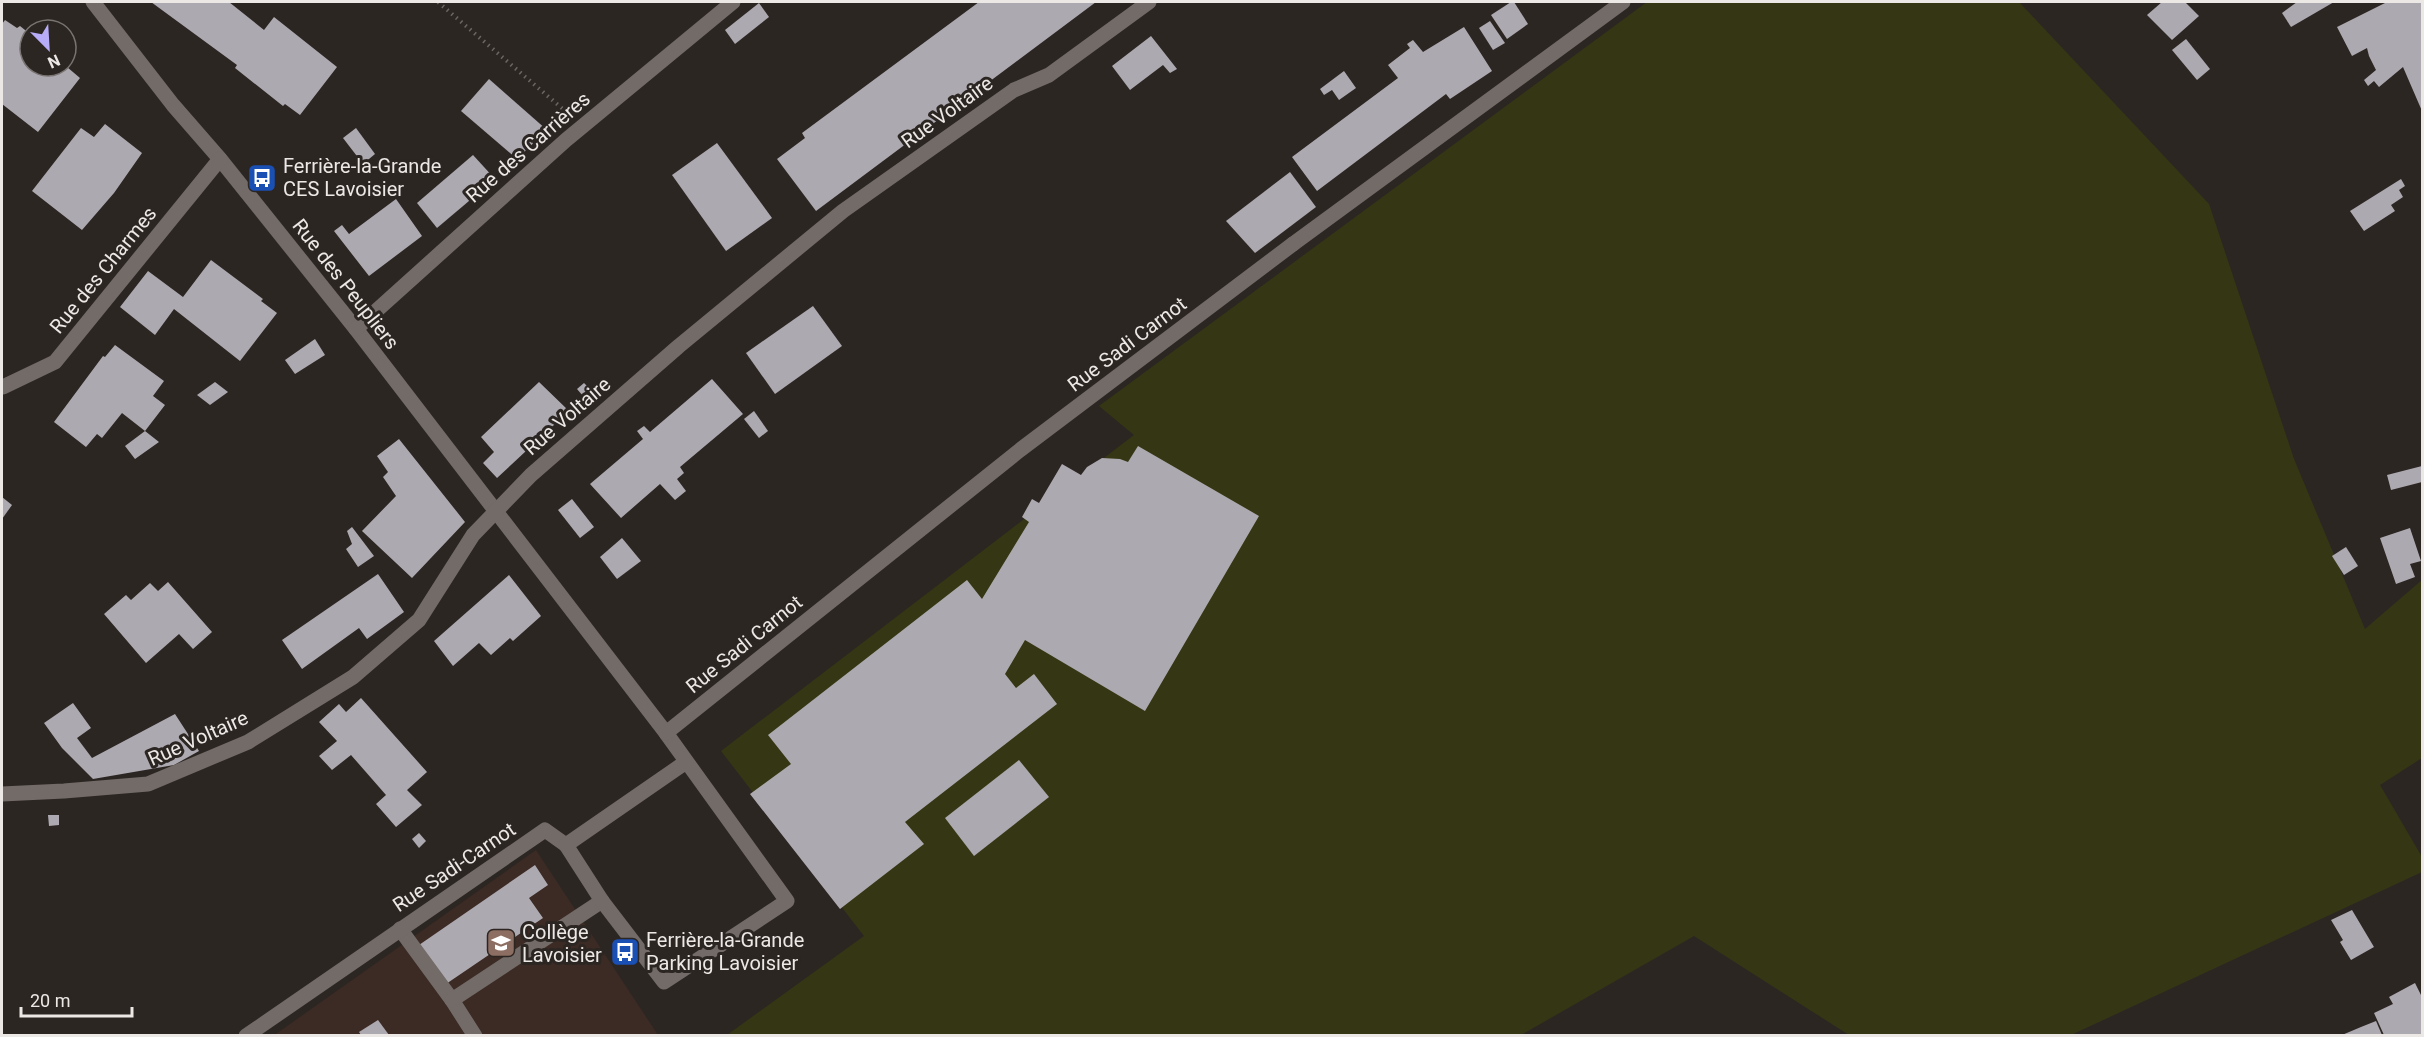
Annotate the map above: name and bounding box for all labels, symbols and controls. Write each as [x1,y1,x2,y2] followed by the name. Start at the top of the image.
[18,18,78,78] north arrow
[45,50,63,72] text: N
[897,71,997,153] street label: Rue Voltaire
[461,87,595,207] street label: Rue des Carrières
[283,154,441,201] place label: Ferrière-la-Grande CES Lavoisier
[246,162,278,194] bus stop icon: Ferrière-la-Grande CES Lavoisier
[45,202,161,338] street label: Rue des Charmes
[288,214,404,354] street label: Rue des Peupliers
[1063,292,1191,396] street label: Rue Sadi Carnot
[519,372,615,460] street label: Rue Voltaire
[681,590,807,698] street label: Rue Sadi Carnot
[144,705,252,771] street label: Rue Voltaire
[388,817,520,917] street label: Rue Sadi-Carnot
[522,920,602,967] place label: Collège Lavoisier
[485,927,517,959] school or university icon: Collège Lavoisier
[646,928,804,975] place label: Ferrière-la-Grande Parking Lavoisier
[609,936,641,968] bus stop icon: Ferrière-la-Grande Parking Lavoisier
[21,980,132,1018] scale bar
[30,990,70,1011] text: 20 m

